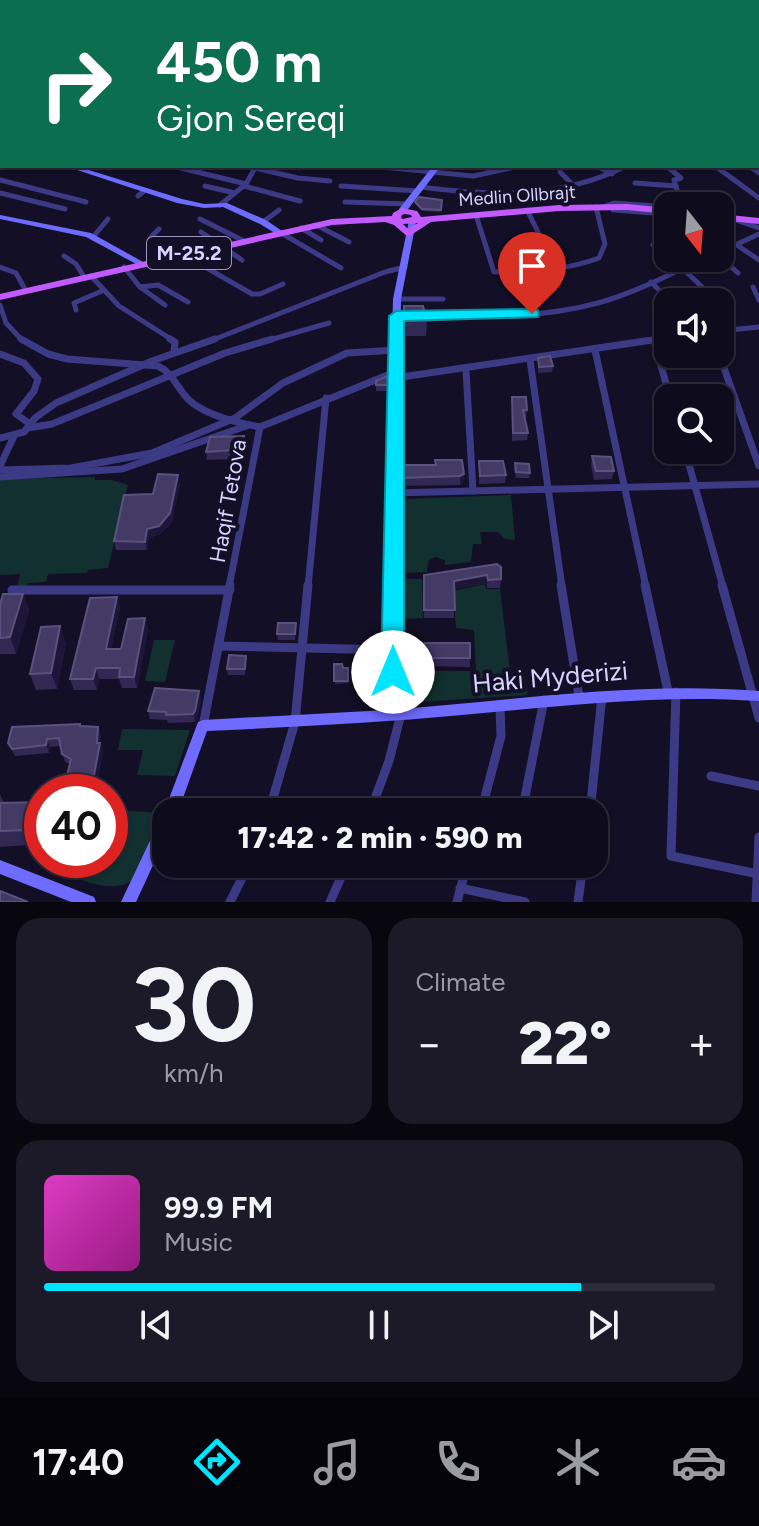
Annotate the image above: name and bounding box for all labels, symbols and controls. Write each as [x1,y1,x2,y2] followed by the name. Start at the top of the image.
[156,29,322,96] text: 450 m
[24,32,128,136] icon: right
[156,97,346,140] text: Gjon Sereqi
[458,181,577,211] street label: Medlin Ollbrajt
[654,192,734,272] north arrow
[654,192,734,464] map controls
[498,232,566,314] pin
[147,237,231,269] road number: M-25.2
[510,244,554,288] icon: arrive
[654,288,734,368] button: sound
[654,384,734,464] button: search
[204,437,252,565] street label: Haqif Tetova
[351,630,435,714] position arrow
[471,654,629,700] street label: Haki Myderizi
[24,774,128,878] speed limit sign: 40
[238,819,522,856] text: 17:42 · 2 min · 590 m
[131,942,256,1067] text: 30
[416,966,505,998] text: Climate
[518,1007,612,1079] text: 22°
[416,1017,443,1070] text: −
[688,1017,715,1070] text: +
[164,1057,223,1089] text: km/h
[164,1189,273,1226] text: 99.9 FM
[164,1226,233,1258] text: Music
[134,1303,178,1347] icon: previous
[357,1303,401,1347] icon: pause
[581,1303,625,1347] icon: next
[189,1434,245,1490] icon: directions
[309,1434,365,1490] icon: music
[430,1434,486,1490] icon: phone
[550,1434,606,1490] icon: climate
[671,1434,727,1490] icon: car
[32,1441,124,1484] text: 17:40

